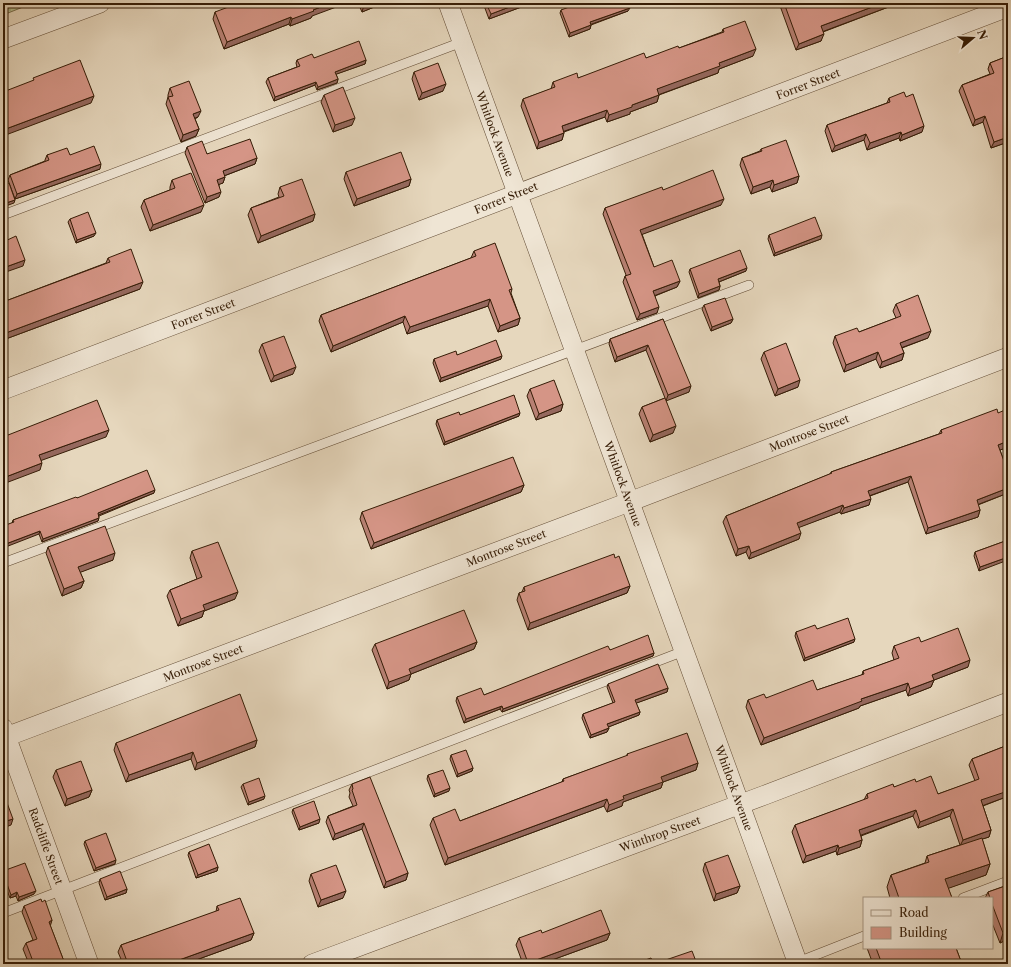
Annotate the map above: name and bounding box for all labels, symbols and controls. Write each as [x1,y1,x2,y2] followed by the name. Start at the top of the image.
[953,18,993,58] north arrow
[974,28,991,42] text: N
[774,65,842,103] street label: Forrer Street
[473,88,517,179] street label: Whitlock Avenue
[472,179,540,217] street label: Forrer Street
[169,295,237,333] street label: Forrer Street
[767,411,851,455] street label: Montrose Street
[601,438,645,529] street label: Whitlock Avenue
[464,526,548,570] street label: Montrose Street
[161,641,245,685] street label: Montrose Street
[712,742,756,833] street label: Whitlock Avenue
[26,806,66,886] street label: Radcliffe Street
[617,813,703,855] street label: Winthrop Street
[863,897,993,949] legend
[899,905,929,920] text: Road
[899,925,947,940] text: Building

